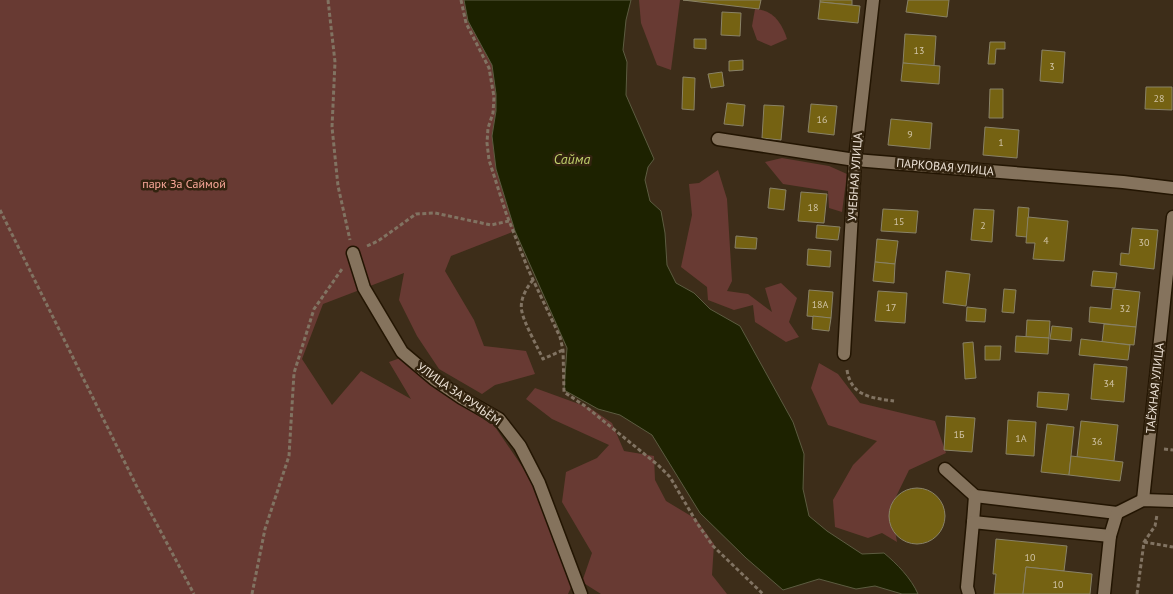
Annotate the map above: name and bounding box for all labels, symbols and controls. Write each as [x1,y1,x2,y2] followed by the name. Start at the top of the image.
[914,44,924,57] house number: 13
[1049,60,1055,73] house number: 3
[1154,92,1164,105] house number: 28
[817,113,827,126] house number: 16
[907,128,913,141] house number: 9
[844,132,865,222] street label: УЧЕБНАЯ УЛИЦА
[998,136,1004,149] house number: 1
[554,150,590,168] water label: Сайма
[896,155,994,178] street label: ПАРКОВАЯ УЛИЦА
[142,176,226,191] park label: парк За Саймой
[808,201,818,214] house number: 18
[894,215,904,228] house number: 15
[980,219,986,232] house number: 2
[1043,234,1049,247] house number: 4
[1139,236,1150,249] house number: 30
[812,298,829,311] house number: 18А
[886,301,896,314] house number: 17
[1120,302,1130,315] house number: 32
[1142,342,1167,434] street label: ТАЁЖНАЯ УЛИЦА
[414,359,504,428] street label: УЛИЦА ЗА РУЧЬЁМ
[1104,377,1115,390] house number: 34
[954,428,965,441] house number: 1Б
[1015,432,1027,445] house number: 1А
[1092,435,1102,448] house number: 36
[1025,551,1036,564] house number: 10
[1053,578,1064,591] house number: 10

